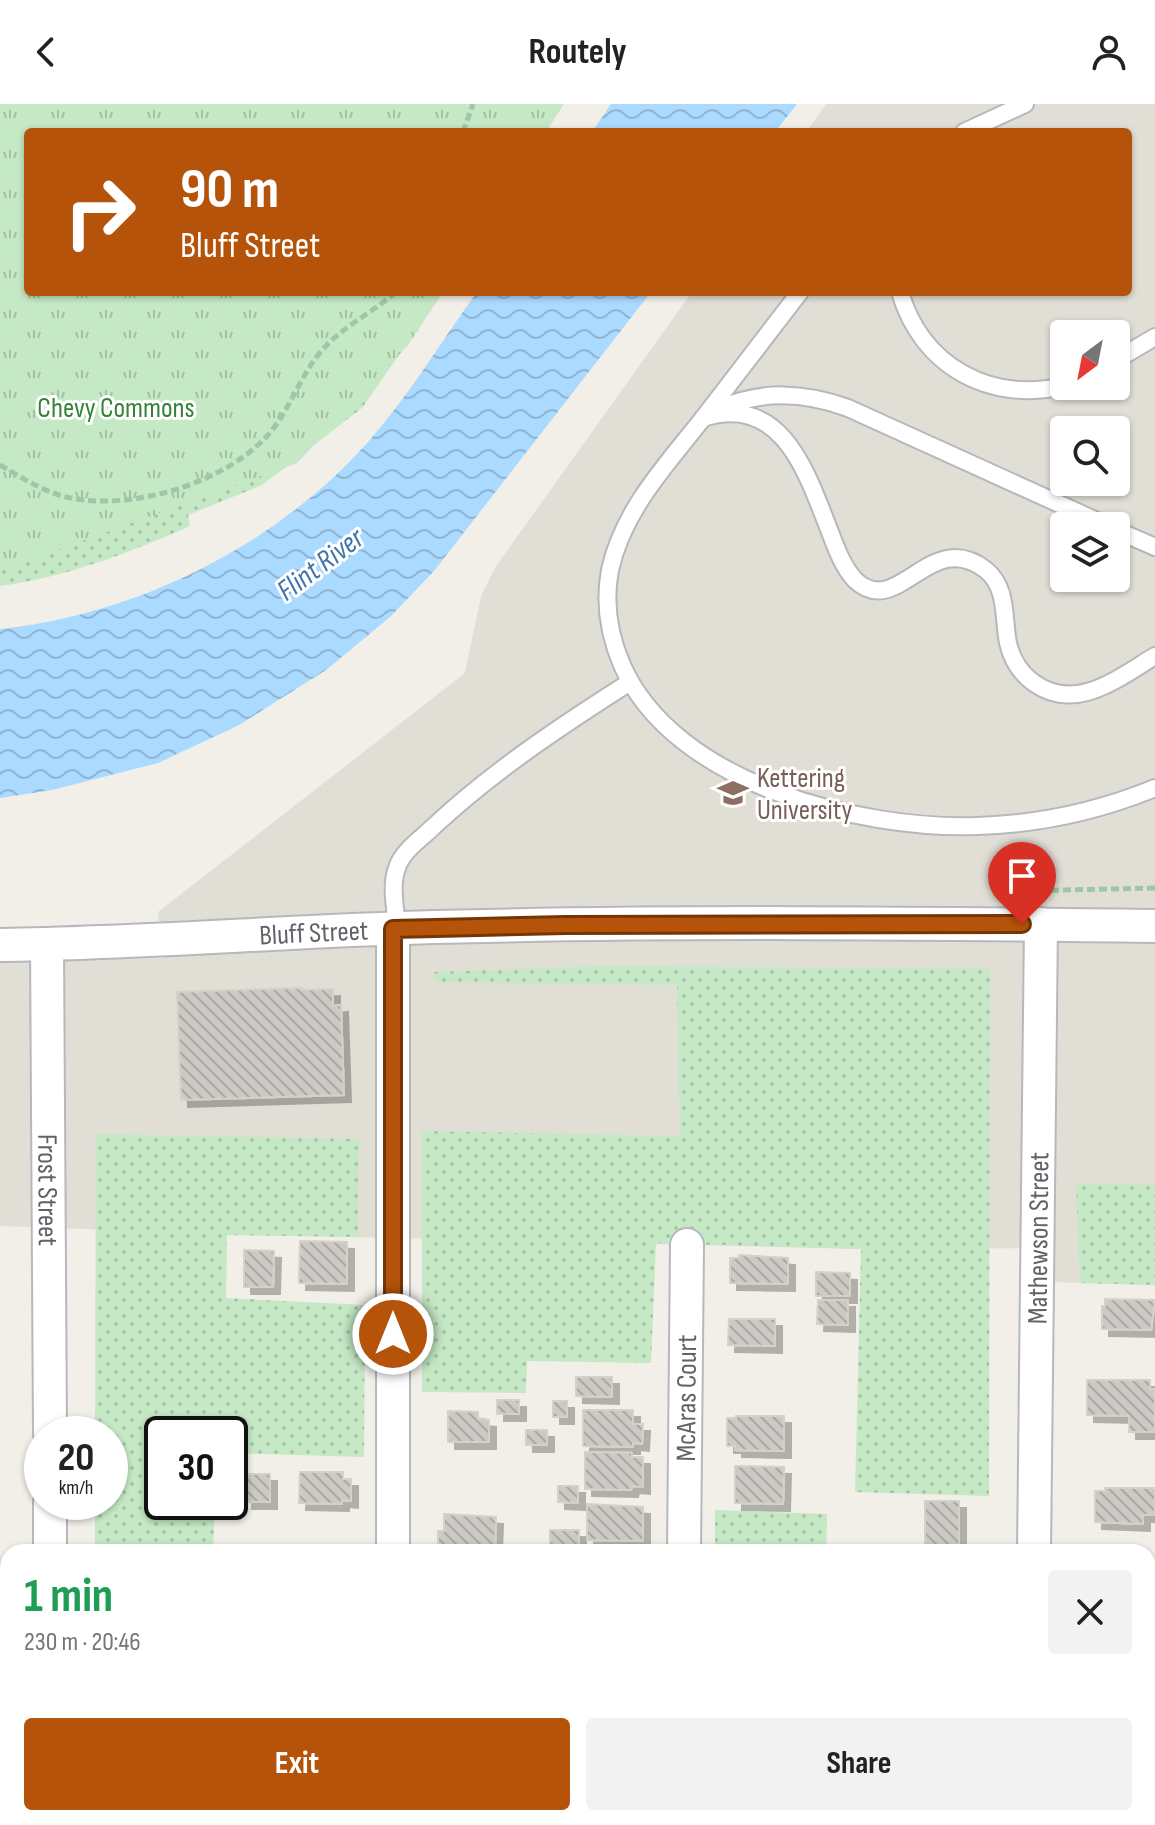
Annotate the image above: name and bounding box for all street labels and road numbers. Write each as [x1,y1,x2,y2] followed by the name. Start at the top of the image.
[258,914,369,953] street label: Bluff Street
[30,1134,64,1246] street label: Frost Street
[1022,1152,1056,1324] street label: Mathewson Street
[670,1334,704,1462] street label: McAras Court

